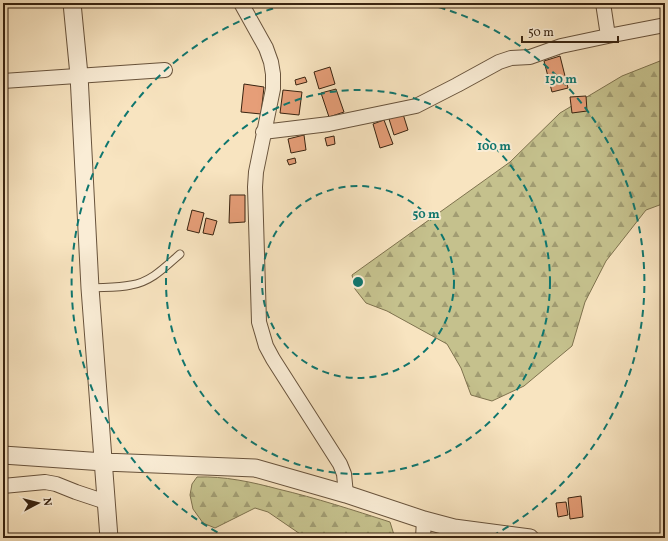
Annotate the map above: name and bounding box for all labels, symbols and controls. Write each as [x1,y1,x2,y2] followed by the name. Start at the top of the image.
[522,18,618,44] scale bar
[528,25,554,41] text: 50 m
[545,72,577,88] text: 150 m
[477,139,511,155] text: 100 m
[412,207,440,223] text: 50 m
[351,275,365,289] centre of rings
[18,483,58,523] north arrow
[39,497,54,507] text: N

